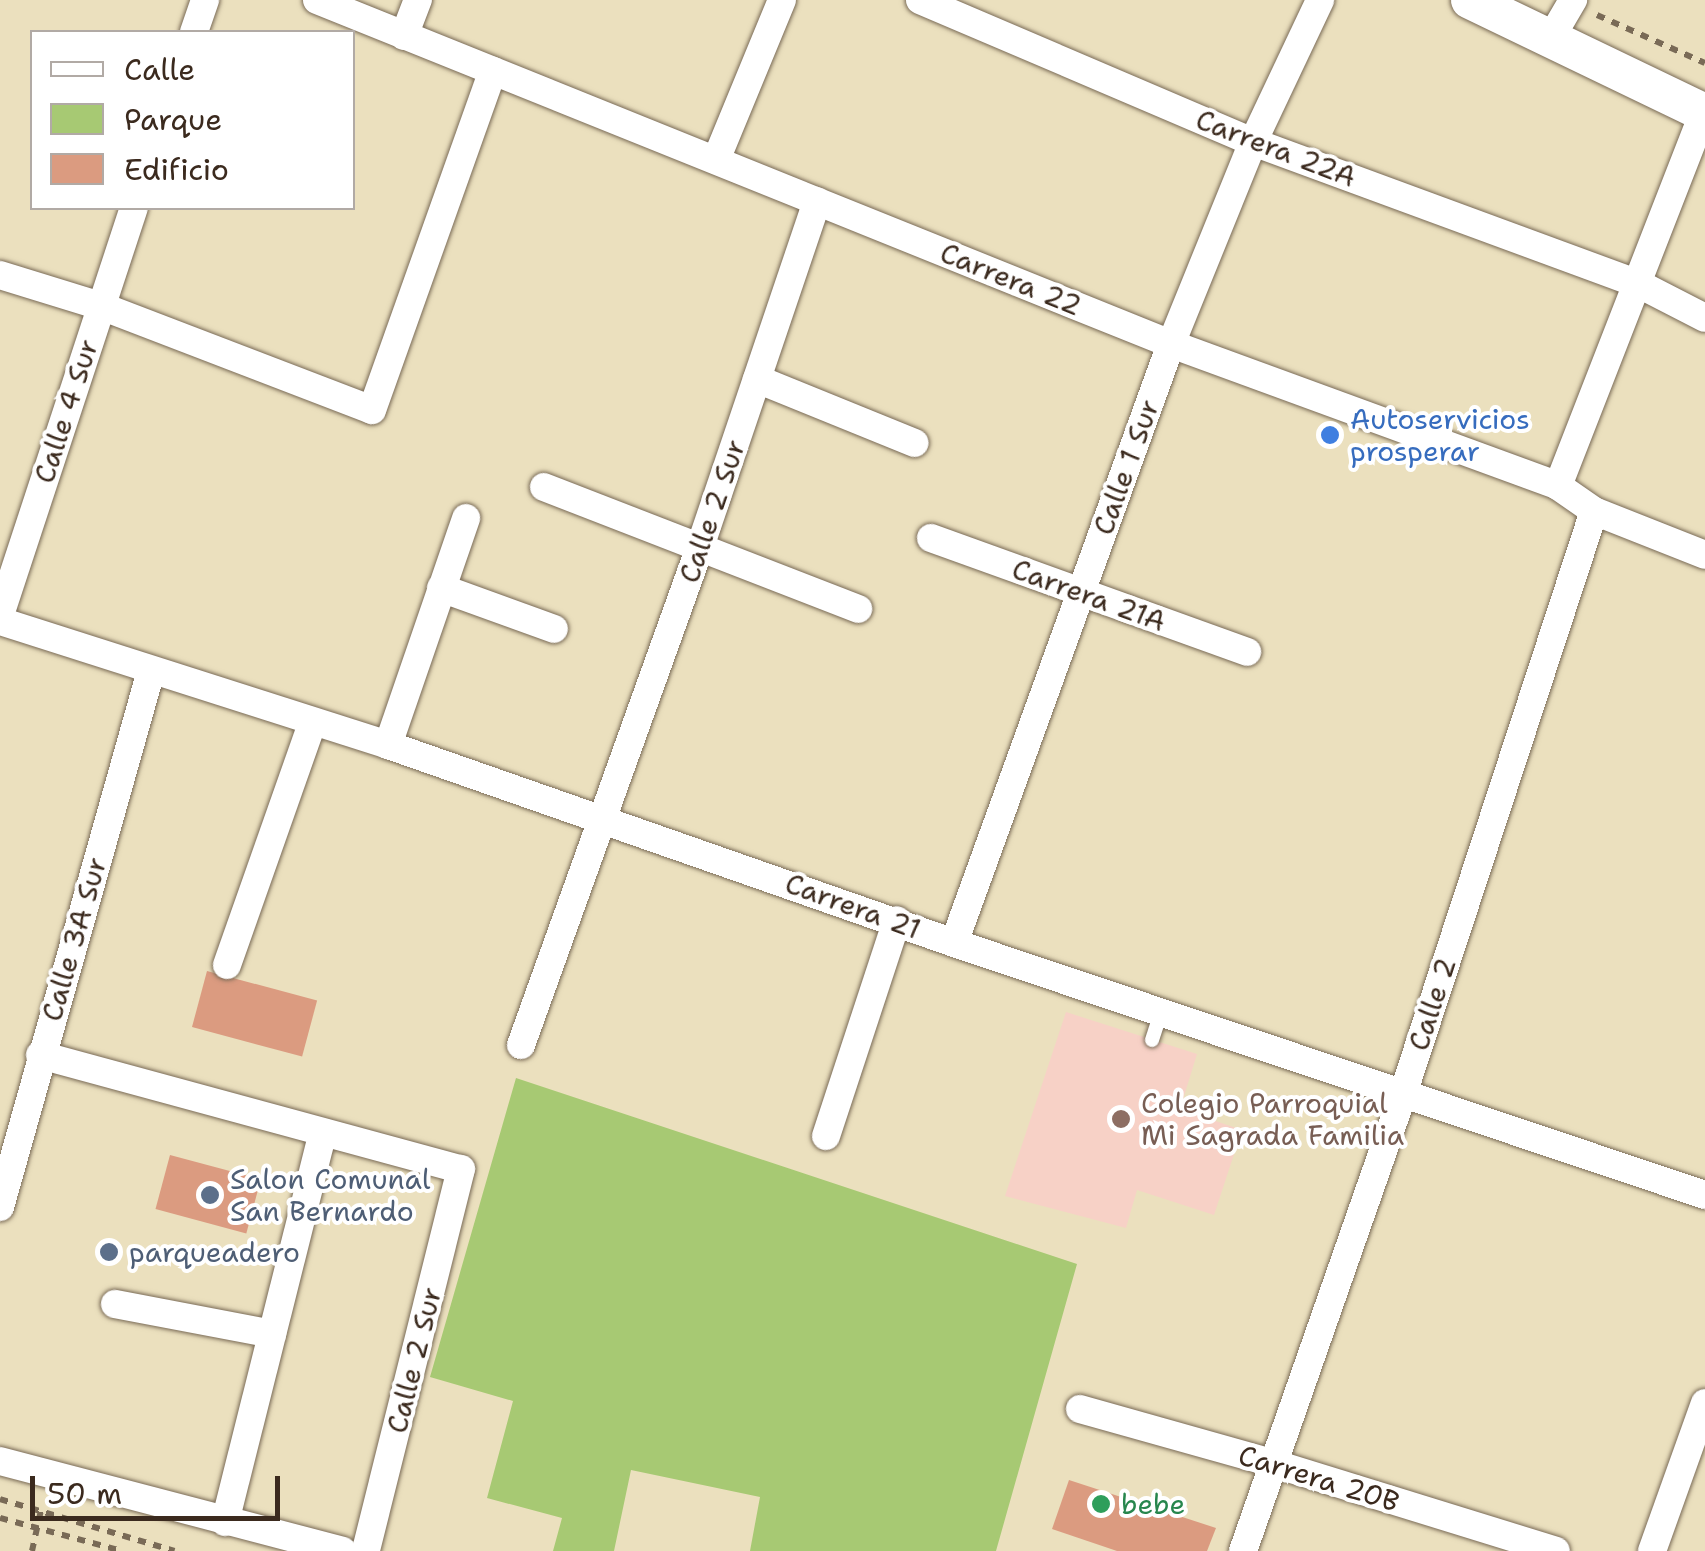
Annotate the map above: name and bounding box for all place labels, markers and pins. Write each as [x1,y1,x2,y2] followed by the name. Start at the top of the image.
[1350,402,1530,468] place label: Autoservicios prosperar
[1319,424,1341,446] marker: Autoservicios prosperar
[1141,1086,1404,1152] place label: Colegio Parroquial Mi Sagrada Familia
[1110,1108,1132,1130] marker: Colegio Parroquial Mi Sagrada Familia
[230,1162,430,1228] place label: Salon Comunal San Bernardo
[199,1184,221,1206] marker: Salon Comunal San Bernardo
[129,1235,300,1269] place label: parqueadero
[98,1241,120,1263] marker: parqueadero
[1121,1487,1185,1521] place label: bebe
[1090,1493,1112,1515] marker: bebe

